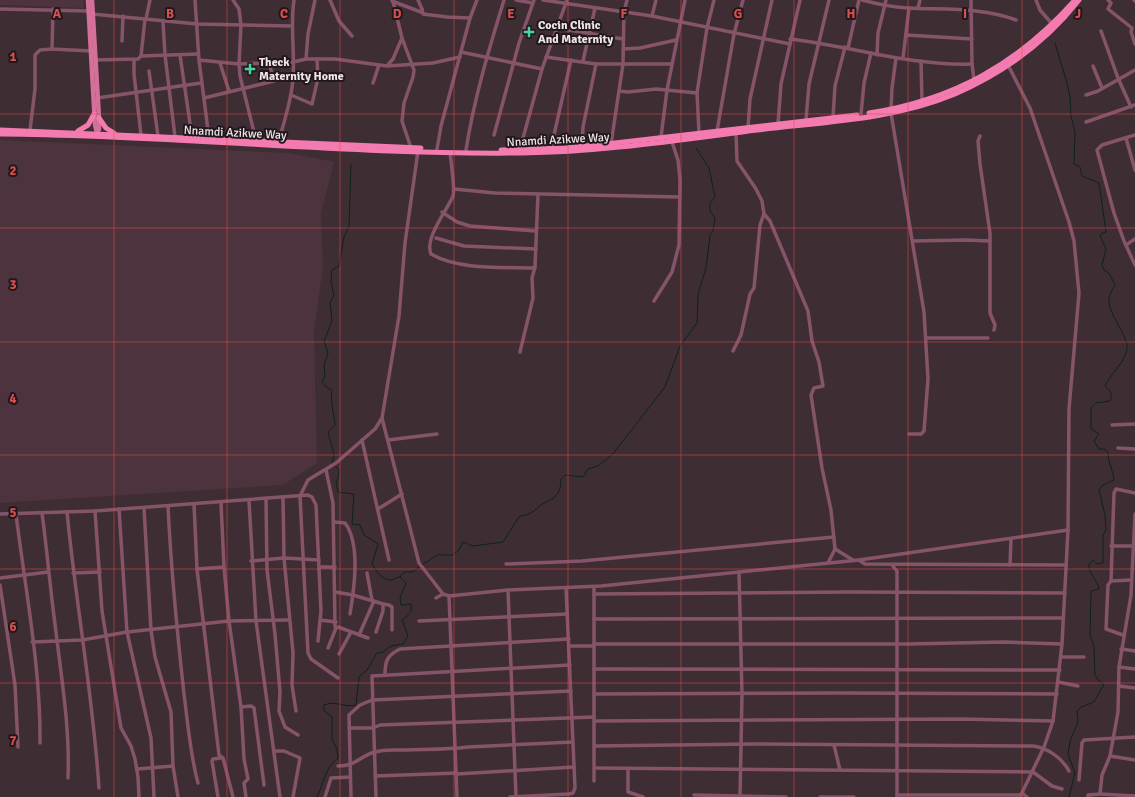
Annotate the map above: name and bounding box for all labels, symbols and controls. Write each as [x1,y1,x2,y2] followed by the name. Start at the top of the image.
[53,6,62,22] text: A
[166,6,174,22] text: B
[280,6,288,22] text: C
[393,6,402,22] text: D
[507,6,515,22] text: E
[621,6,628,22] text: F
[734,6,742,22] text: G
[847,6,855,22] text: H
[963,6,967,22] text: I
[1075,6,1081,22] text: J
[538,18,613,47] place label: Cocin Clinic And Maternity
[523,26,535,38] marker: Cocin Clinic And Maternity
[9,49,17,65] text: 1
[259,55,344,84] place label: Theck Maternity Home
[244,63,256,75] marker: Theck Maternity Home
[183,123,287,143] street label: Nnamdi Azikwe Way
[506,130,610,150] street label: Nnamdi Azikwe Way
[9,163,17,179] text: 2
[9,277,17,293] text: 3
[9,391,17,407] text: 4
[9,505,17,521] text: 5
[9,619,17,635] text: 6
[9,733,17,749] text: 7

